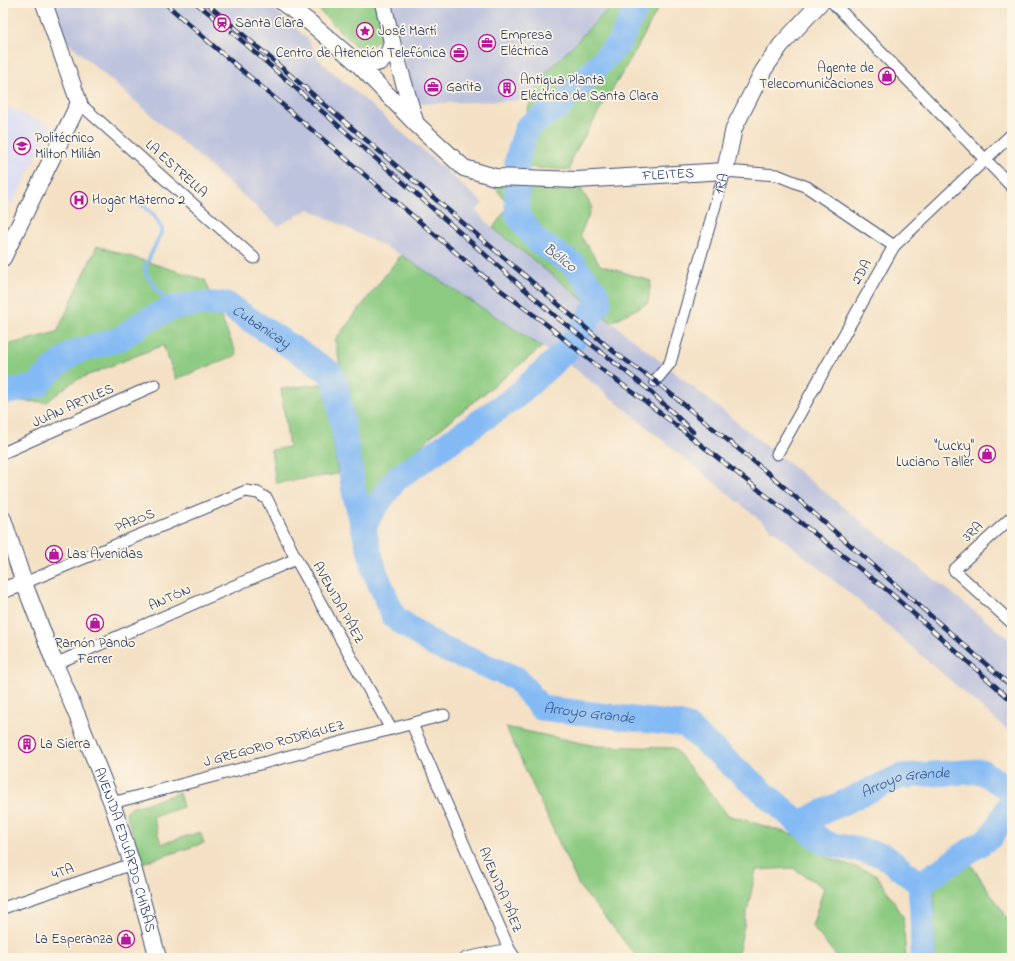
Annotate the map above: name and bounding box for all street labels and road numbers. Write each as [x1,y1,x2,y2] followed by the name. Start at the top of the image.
[140,135,212,203] street label: LA ESTRELLA
[641,162,695,187] street label: FLEITES
[708,171,734,197] street label: 1RA
[847,256,877,288] street label: 2DA
[29,379,117,433] street label: JUAN ARTILES
[112,503,158,539] street label: PAZOS
[958,517,988,547] street label: 3RA
[307,558,370,648] street label: AVENIDA PÁEZ
[145,579,195,617] street label: ANTÓN
[201,715,347,773] street label: J GREGORIO RODRÍGUEZ
[88,764,161,935] street label: AVENIDA EDUARDO CHIBÁS
[473,844,528,936] street label: AVENIDA PÁEZ
[49,858,77,886] street label: 4TA

